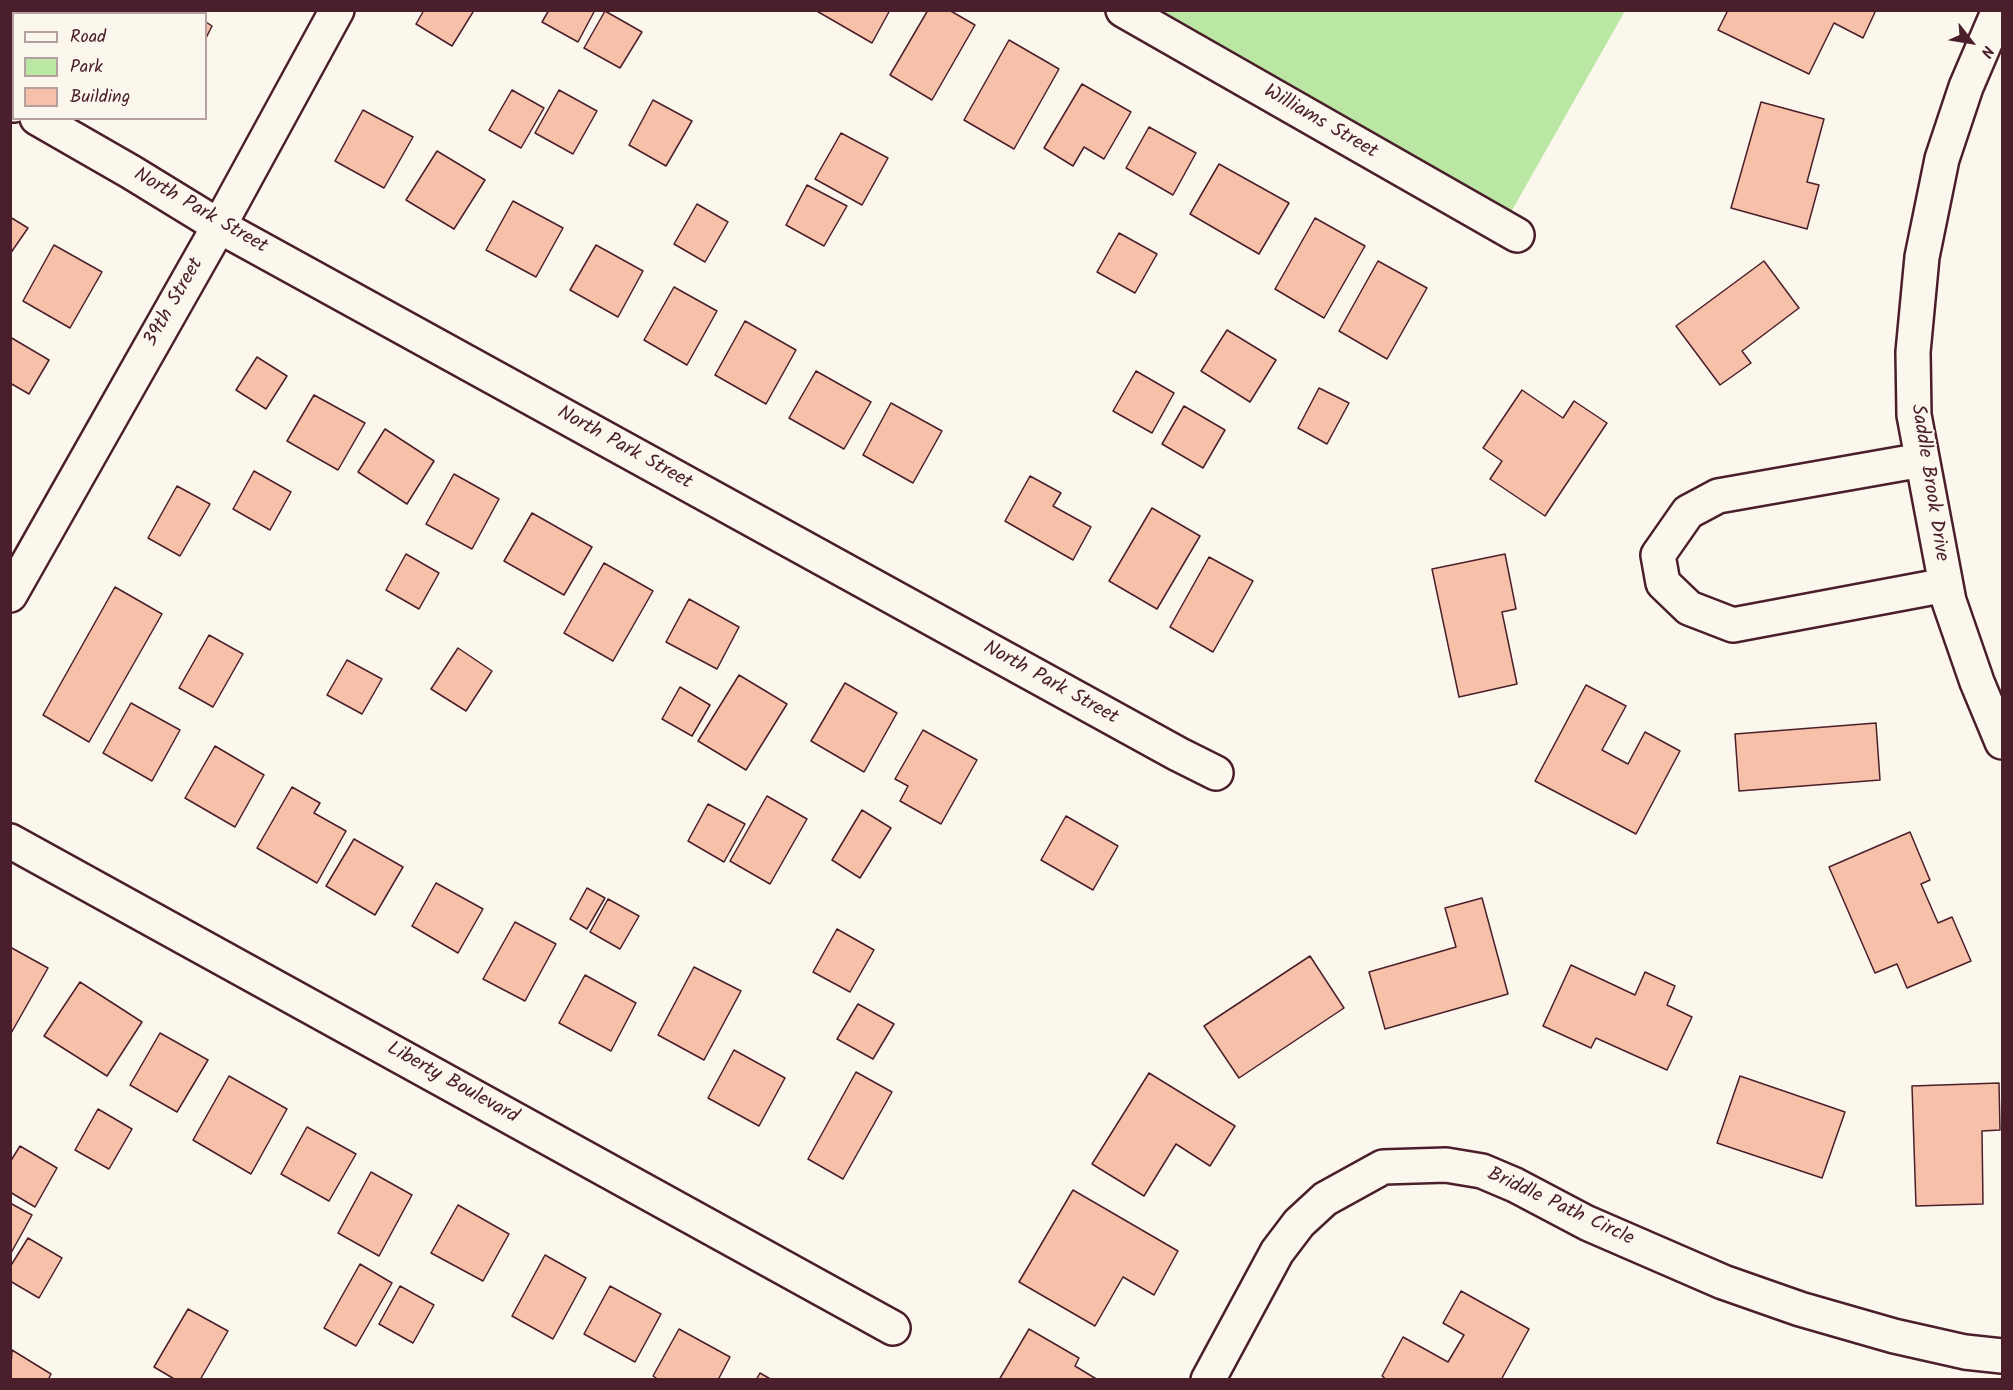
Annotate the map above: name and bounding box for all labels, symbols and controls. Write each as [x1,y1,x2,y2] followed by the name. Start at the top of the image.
[12,12,207,120] legend
[1941,12,2001,72] north arrow
[70,23,106,52] text: Road
[1974,41,2000,62] text: N
[70,53,103,82] text: Park
[1259,81,1381,165] street label: Williams Street
[70,83,130,112] text: Building
[129,164,271,260] street label: North Park Street
[140,254,210,352] street label: 39th Street
[552,402,696,496] street label: North Park Street
[1904,403,1952,563] street label: Saddle Brook Drive
[978,637,1122,731] street label: North Park Street
[382,1038,522,1130] street label: Liberty Boulevard
[1483,1164,1637,1252] street label: Briddle Path Circle

